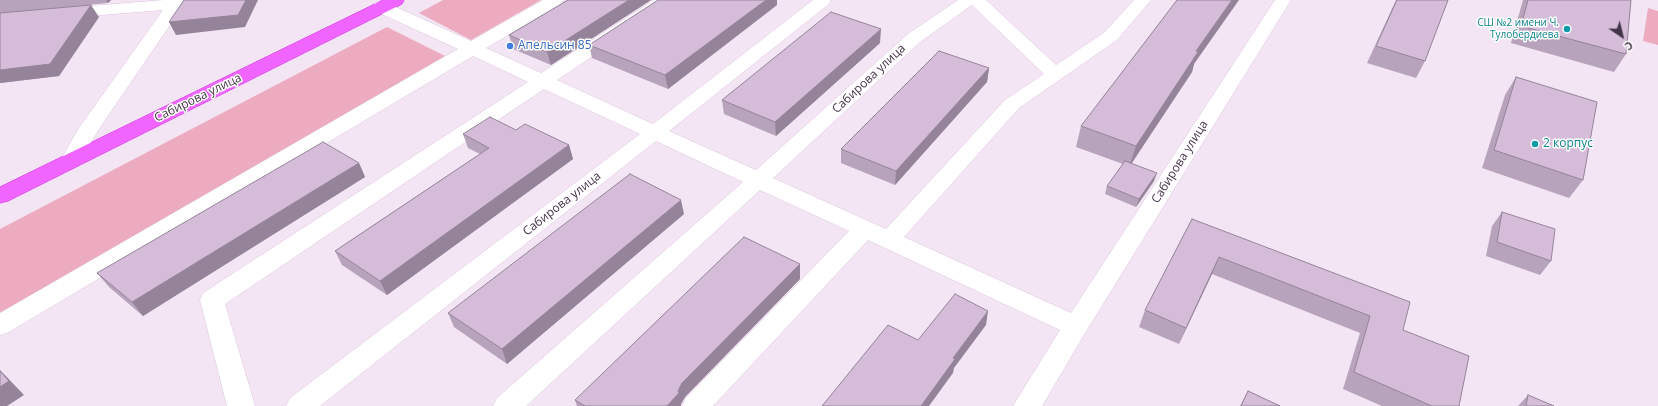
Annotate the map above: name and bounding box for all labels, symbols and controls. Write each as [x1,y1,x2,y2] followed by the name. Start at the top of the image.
[1602,16,1642,56] north arrow
[1477,17,1559,40] place label: СШ №2 имени Ч. Тулобердиева
[1562,24,1572,34] marker: СШ №2 имени Ч. Тулобердиева
[1622,38,1636,54] text: С
[518,39,592,53] place label: Апельсин 85
[505,41,515,51] marker: Апельсин 85
[829,41,909,117] street label: Сабирова улица
[152,71,244,125] street label: Сабирова улица
[1149,118,1211,206] street label: Сабирова улица
[1543,137,1593,151] place label: 2 корпус
[1530,139,1540,149] marker: 2 корпус
[520,169,604,239] street label: Сабирова улица

